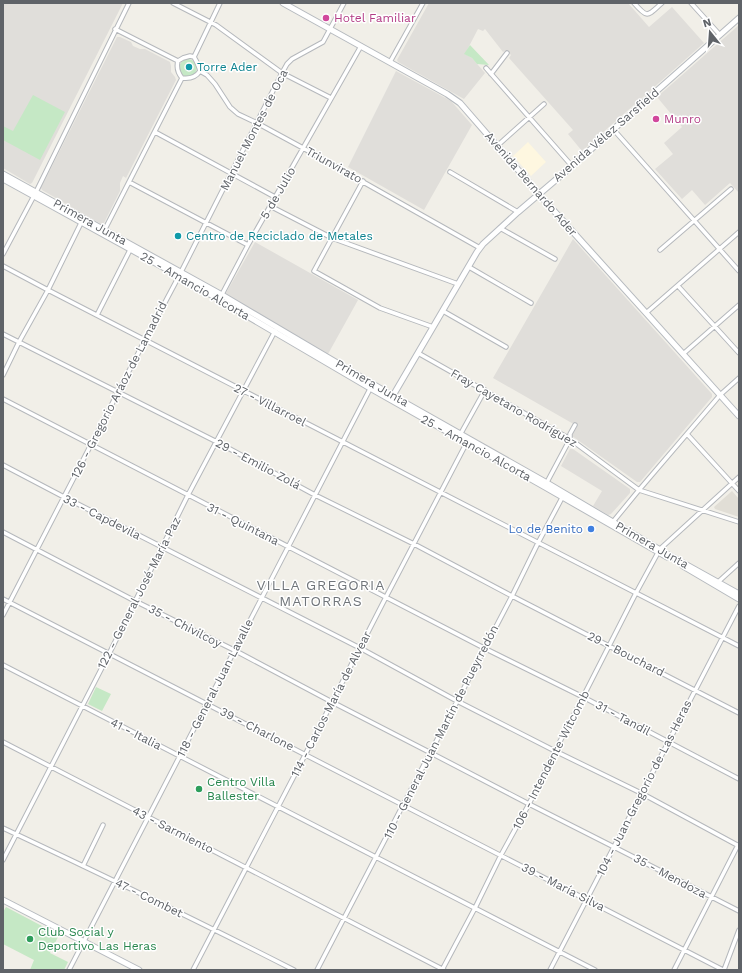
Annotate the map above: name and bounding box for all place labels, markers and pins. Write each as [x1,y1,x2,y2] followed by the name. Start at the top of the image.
[334,11,416,25] place label: Hotel Familiar
[321,13,331,23] marker: Hotel Familiar
[197,60,258,74] place label: Torre Ader
[184,62,194,72] marker: Torre Ader
[664,112,701,126] place label: Munro
[651,114,661,124] marker: Munro
[186,229,373,243] place label: Centro de Reciclado de Metales
[173,231,183,241] marker: Centro de Reciclado de Metales
[509,522,583,536] place label: Lo de Benito
[586,524,596,534] marker: Lo de Benito
[207,775,275,803] place label: Centro Villa Ballester
[194,784,204,794] marker: Centro Villa Ballester
[38,925,156,953] place label: Club Social y Deportivo Las Heras
[25,934,35,944] marker: Club Social y Deportivo Las Heras

